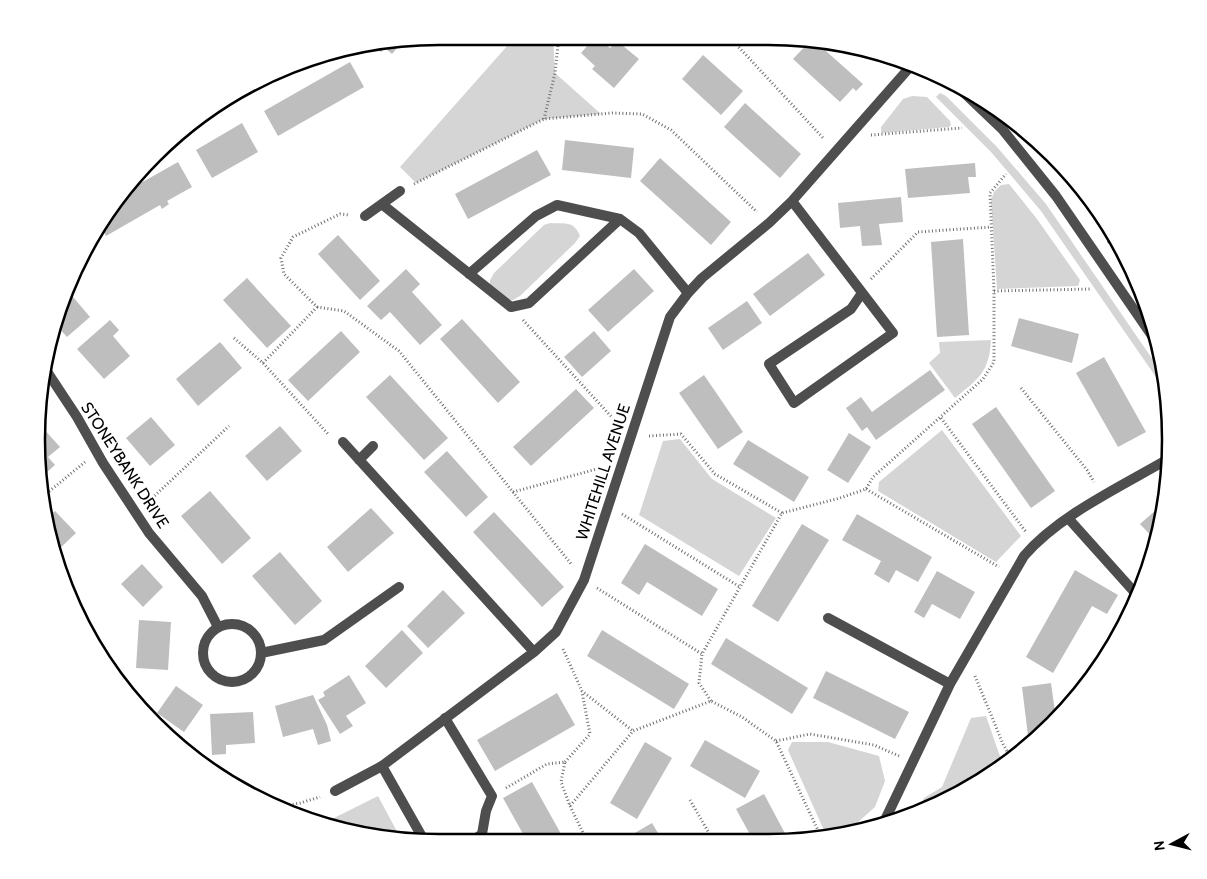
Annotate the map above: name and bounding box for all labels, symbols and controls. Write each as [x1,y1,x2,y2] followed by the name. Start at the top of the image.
[77,398,173,532] street label: STONEYBANK DRIVE
[572,401,634,543] street label: WHITEHILL AVENUE
[1147,819,1197,869] north arrow
[1150,840,1169,852] text: N

